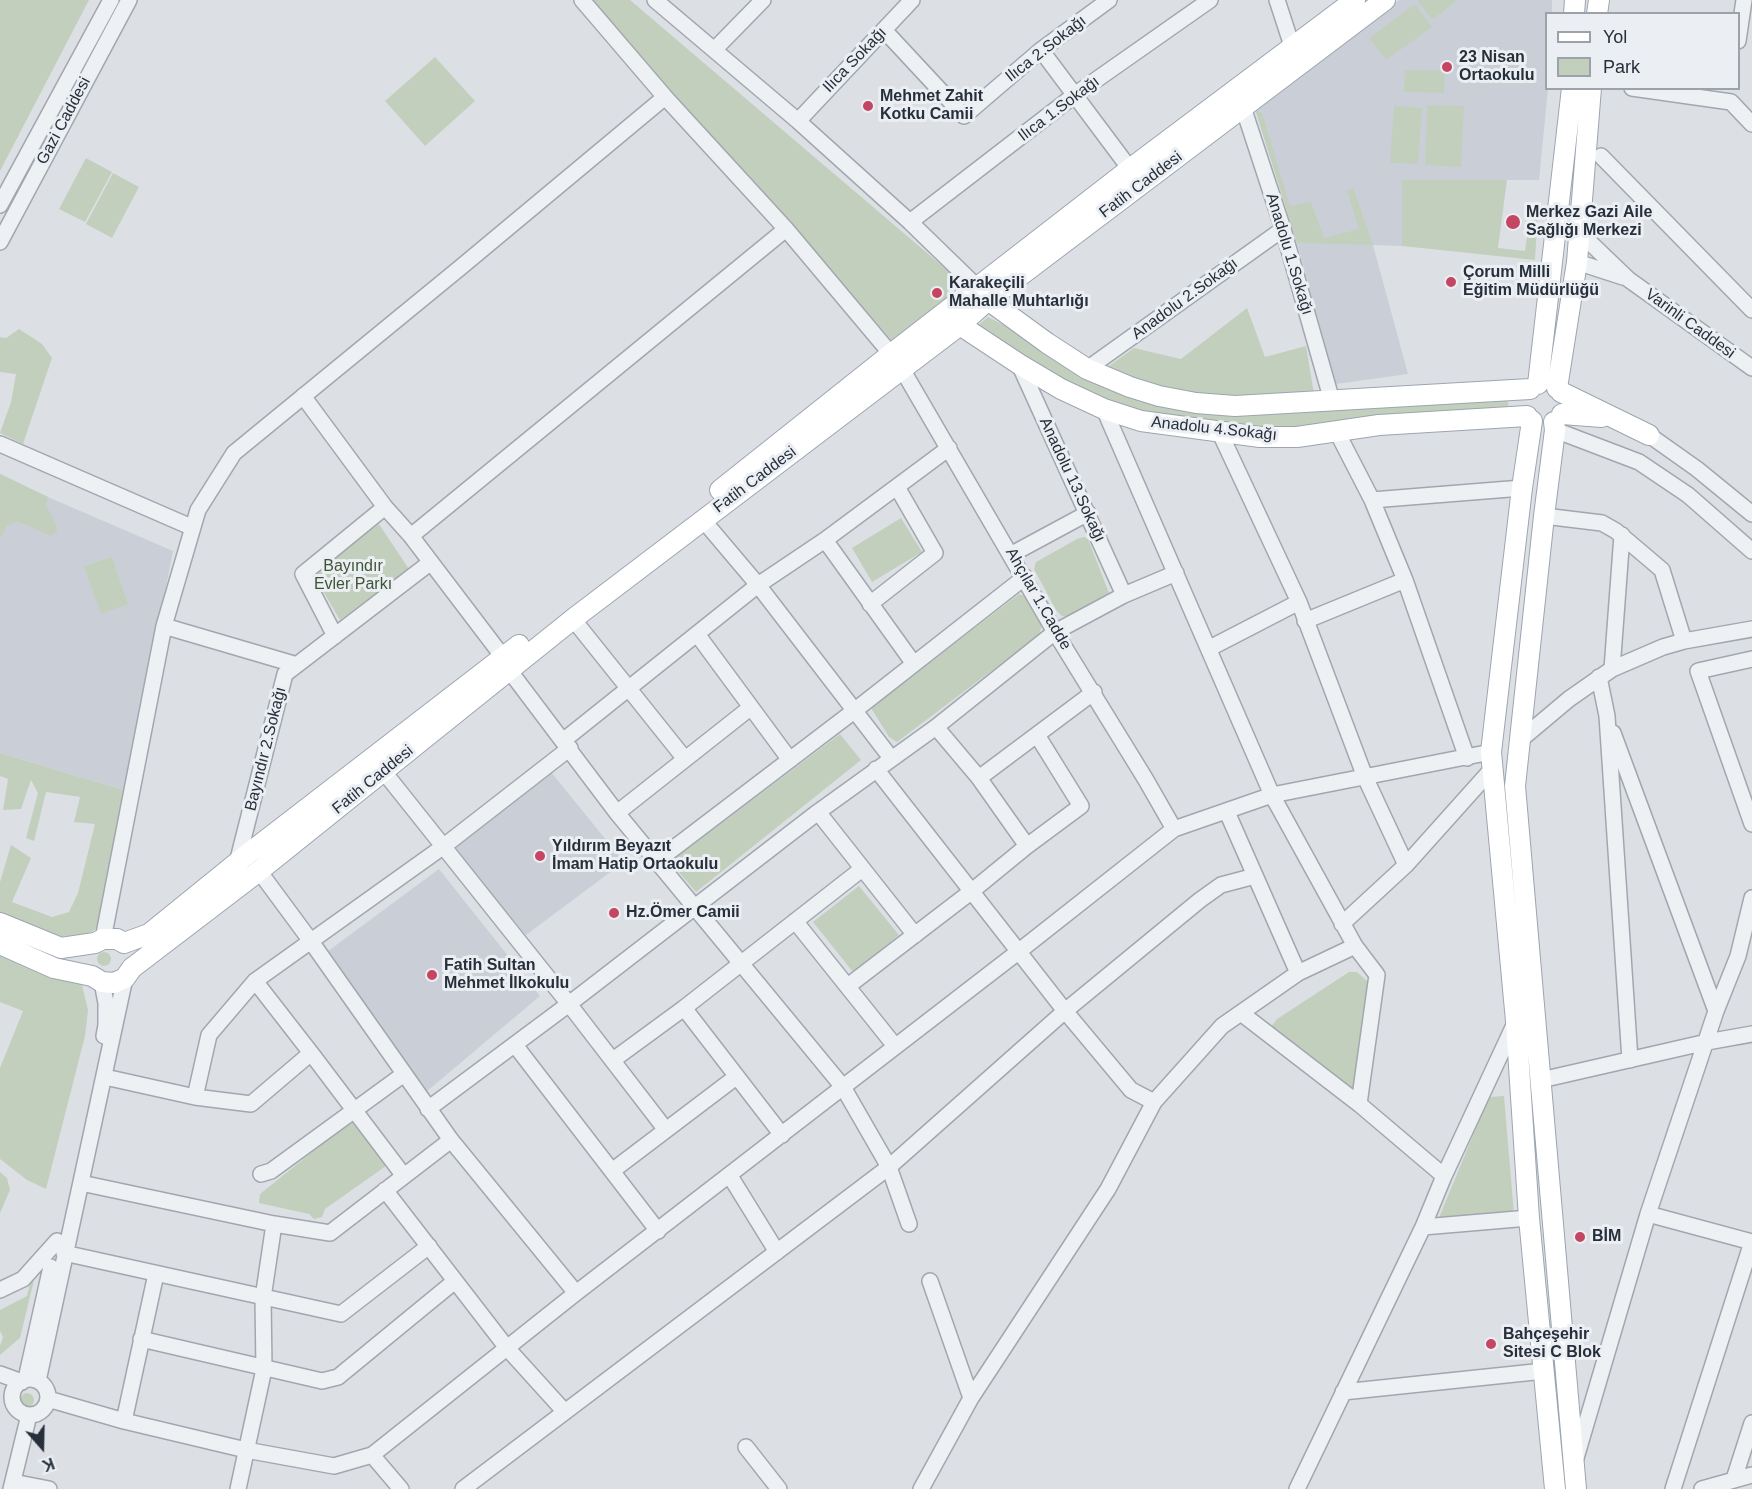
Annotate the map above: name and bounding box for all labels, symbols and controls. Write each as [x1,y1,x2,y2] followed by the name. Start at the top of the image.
[1002,12,1090,86] street label: Ilıca 2.Sokağı
[1545,12,1740,90] legend
[819,23,891,97] street label: Ilıca Sokağı
[1603,27,1627,47] text: Yol
[1459,48,1535,86] place label: 23 Nisan Ortaokulu
[1603,57,1640,77] text: Park
[1440,60,1454,74] marker: 23 Nisan Ortaokulu
[1015,72,1103,146] street label: Ilıca 1.Sokağı
[33,74,95,168] street label: Gazi Caddesi
[880,87,983,125] place label: Mehmet Zahit Kotku Camii
[861,99,875,113] marker: Mehmet Zahit Kotku Camii
[1096,148,1186,222] street label: Fatih Caddesi
[1261,191,1317,317] street label: Anadolu 1.Sokağı
[1526,203,1652,241] place label: Merkez Gazi Aile Sağlığı Merkezi
[1504,213,1522,231] marker: Merkez Gazi Aile Sağlığı Merkezi
[1128,254,1242,344] street label: Anadolu 2.Sokağı
[1463,263,1599,301] place label: Çorum Milli Eğitim Müdürlüğü
[949,274,1089,312] place label: Karakeçili Mahalle Muhtarlığı
[1444,275,1458,289] marker: Çorum Milli Eğitim Müdürlüğü
[1641,285,1739,363] street label: Varinli Caddesi
[930,286,944,300] marker: Karakeçili Mahalle Muhtarlığı
[1150,413,1278,445] street label: Anadolu 4.Sokağı
[1035,415,1109,545] street label: Anadolu 13.Sokağı
[710,443,800,517] street label: Fatih Caddesi
[1001,545,1075,653] street label: Ahçılar 1.Cadde
[314,557,392,595] park label: Bayındır Evler Parkı
[241,685,291,813] street label: Bayındır 2.Sokağı
[329,741,417,819] street label: Fatih Caddesi
[552,837,718,875] place label: Yıldırım Beyazıt İmam Hatip Ortaokulu
[533,849,547,863] marker: Yıldırım Beyazıt İmam Hatip Ortaokulu
[626,903,740,923] place label: Hz.Ömer Camii
[607,906,621,920] marker: Hz.Ömer Camii
[444,956,569,994] place label: Fatih Sultan Mehmet İlkokulu
[425,968,439,982] marker: Fatih Sultan Mehmet İlkokulu
[1592,1227,1621,1247] place label: BİM
[1573,1230,1587,1244] marker: BİM
[1503,1325,1601,1363] place label: Bahçeşehir Sitesi C Blok
[1484,1337,1498,1351] marker: Bahçeşehir Sitesi C Blok
[12,1417,72,1477] north arrow
[40,1454,57,1474] text: K

